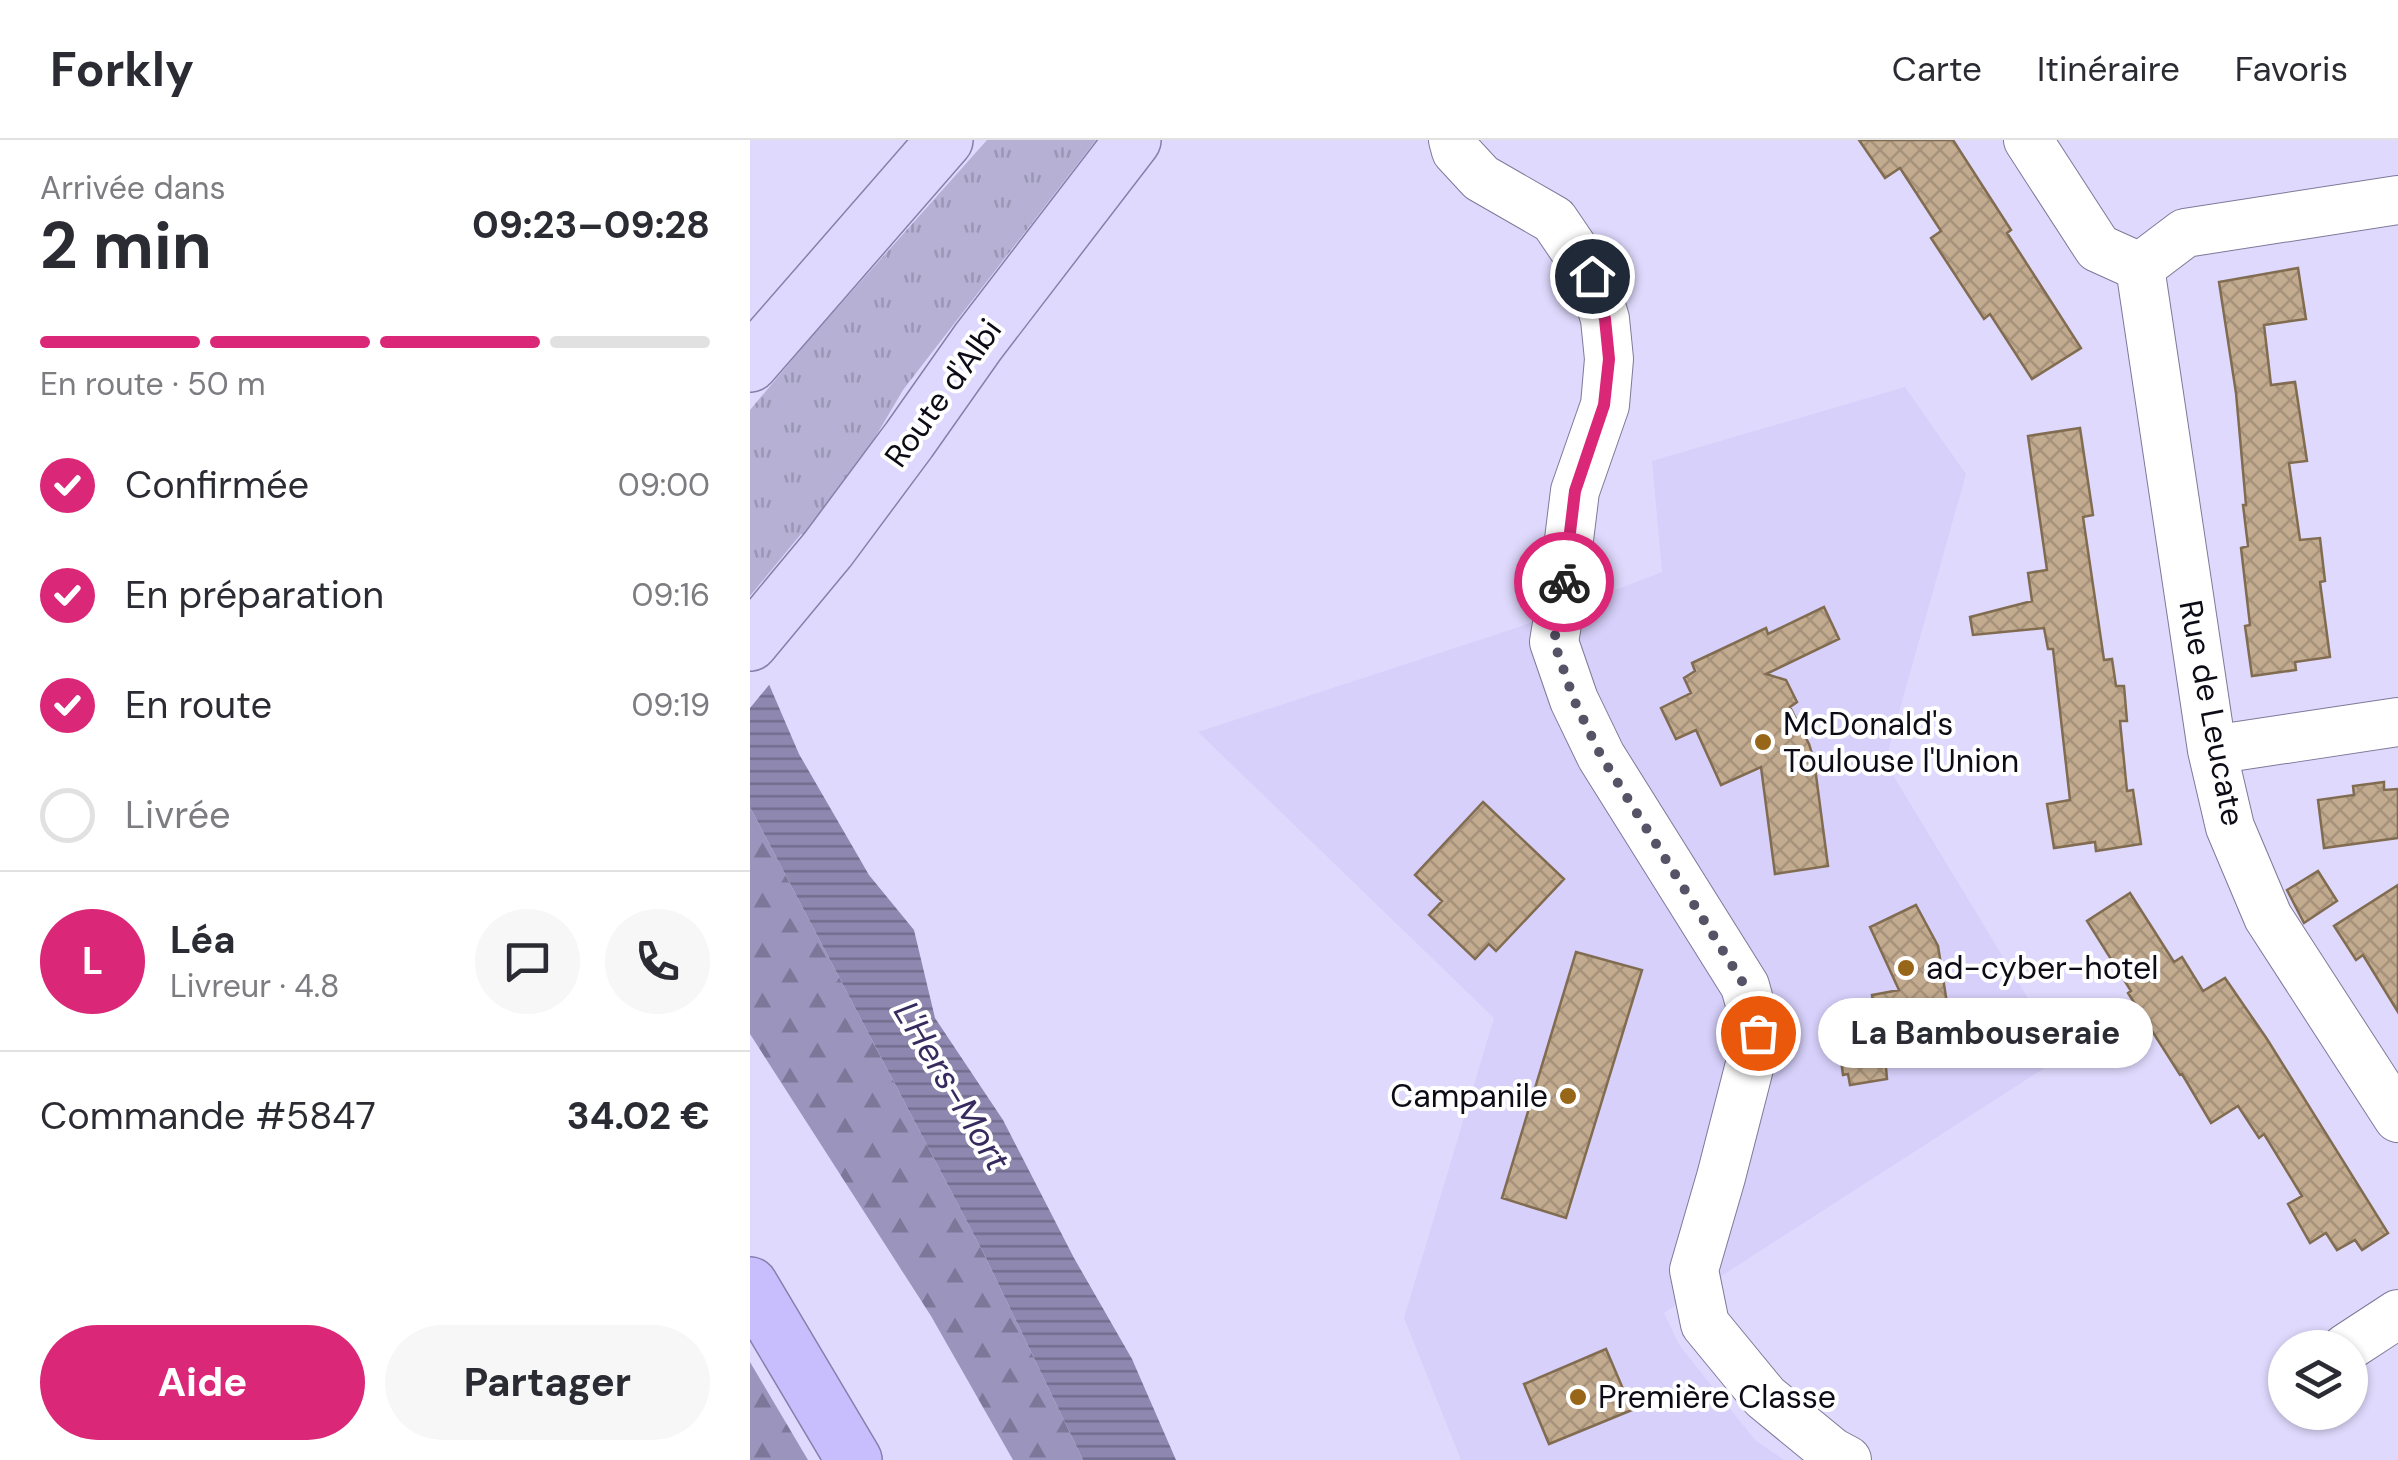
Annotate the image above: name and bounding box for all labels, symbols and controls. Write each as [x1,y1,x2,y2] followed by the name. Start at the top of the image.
[50,38,194,101] text: Forkly
[1892,46,1982,92] text: Carte
[2037,46,2180,92] text: Itinéraire
[2235,46,2348,92] text: Favoris
[40,167,225,209] text: Arrivée dans
[472,200,710,250] text: 09:23–09:28
[40,204,212,288] text: 2 min
[1550,234,1635,319] pin
[1565,249,1620,304] icon: home
[875,310,1011,476] street label: Route d'Albi
[40,363,266,405] text: En route · 50 m
[40,458,95,513] icon: check
[125,460,309,510] text: Confirmée
[618,464,710,506] text: 09:00
[1514,532,1614,632] courier
[1537,555,1592,610] icon: bike
[40,568,95,623] icon: check
[125,570,384,620] text: En préparation
[631,574,710,616] text: 09:16
[2170,597,2254,829] street label: Rue de Leucate
[40,678,95,733] icon: check
[125,680,272,730] text: En route
[631,684,710,726] text: 09:19
[1783,703,2019,782] place label: McDonald's Toulouse l'Union
[1752,731,1774,753] marker: McDonald's Toulouse l'Union
[125,790,231,840] text: Livrée
[475,909,580,1014] button: chat
[605,909,710,1014] button: phone
[170,915,235,965] text: Léa
[82,936,103,986] text: L
[1926,947,2158,989] place label: ad-cyber-hotel
[1895,957,1917,979] marker: ad-cyber-hotel
[170,965,340,1007] text: Livreur · 4.8
[1716,991,1801,1076] pin
[883,993,1021,1180] water label: L'Hers-Mort
[1818,998,2153,1068] callout: La Bambouseraie
[1731,1006,1786,1061] icon: bag
[1851,1012,2120,1054] text: La Bambouseraie
[1390,1075,1548,1117] place label: Campanile
[1557,1085,1579,1107] marker: Campanile
[40,1091,376,1141] text: Commande #5847
[567,1091,710,1141] text: 34.02 €
[40,1325,365,1440] button: Aide
[385,1325,710,1440] button: Partager
[2268,1330,2368,1430] map controls
[2268,1330,2368,1430] button: layers
[1598,1376,1836,1418] place label: Première Classe
[1567,1386,1589,1408] marker: Première Classe

